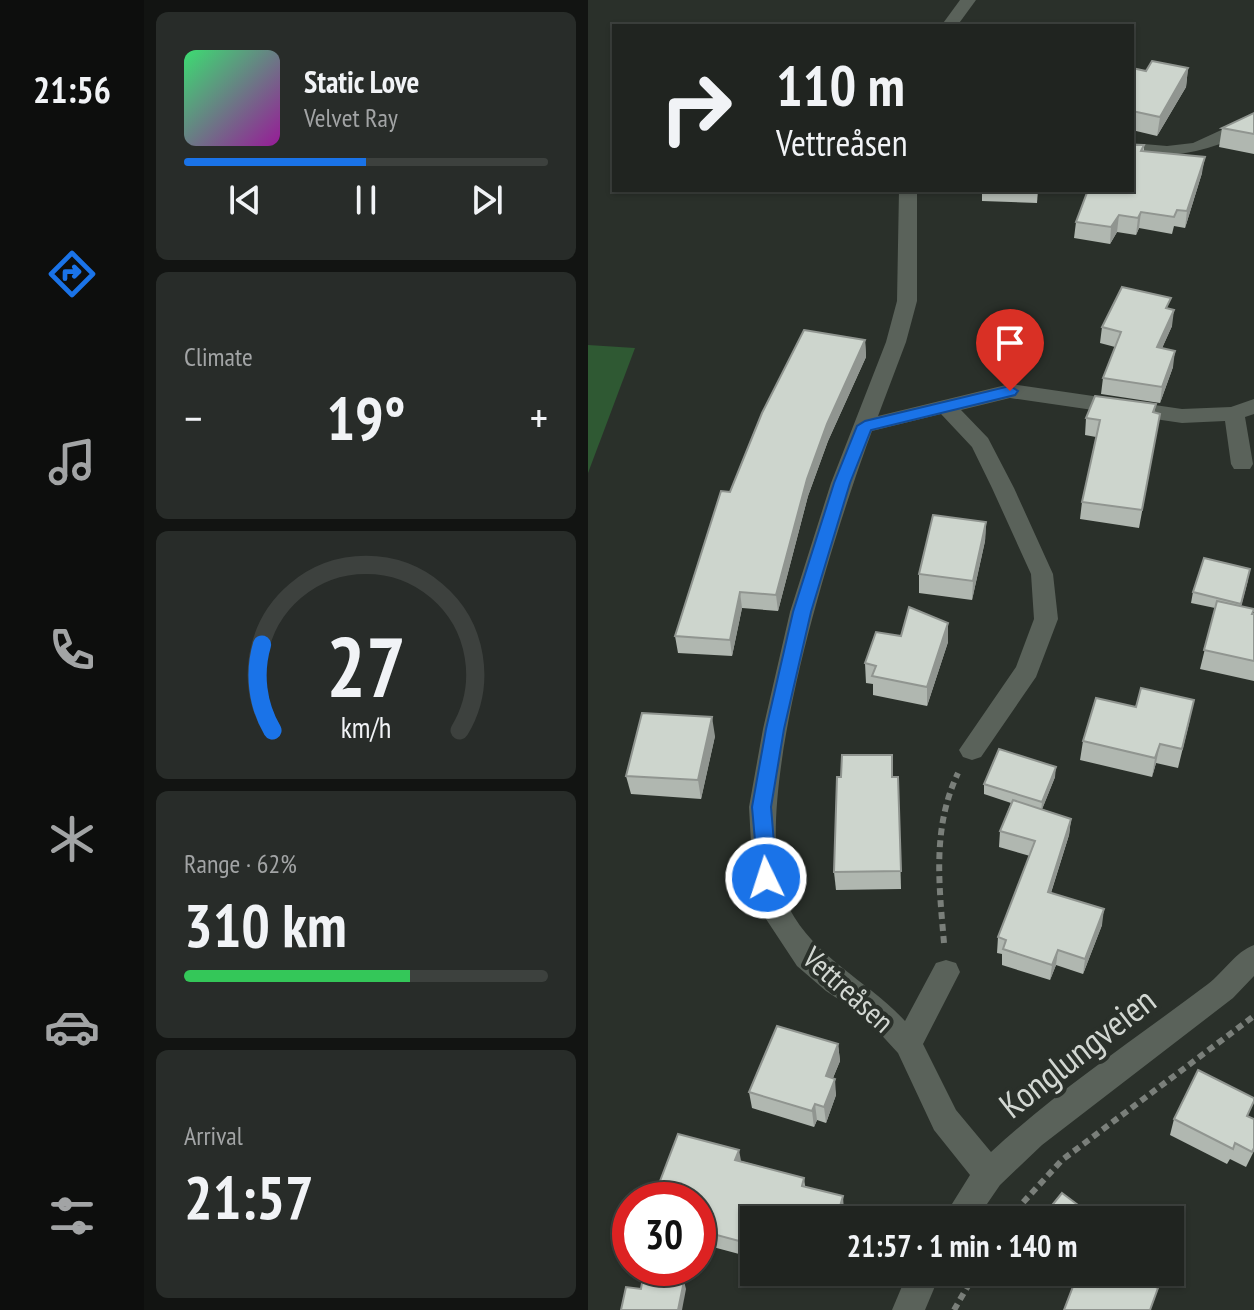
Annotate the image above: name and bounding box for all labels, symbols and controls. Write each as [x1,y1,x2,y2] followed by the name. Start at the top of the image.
[776,49,905,121] text: 110 m
[644,56,748,160] icon: right
[304,62,419,101] text: Static Love
[33,66,111,113] text: 21:56
[304,101,398,134] text: Velvet Ray
[776,119,908,166] text: Vettreåsen
[223,178,267,222] icon: previous
[344,178,388,222] icon: pause
[465,178,509,222] icon: next
[44,246,100,302] icon: directions
[976,309,1044,391] pin
[988,321,1032,365] icon: arrive
[184,340,253,373] text: Climate
[326,379,406,457] text: 19°
[184,389,202,446] text: −
[530,389,548,446] text: +
[44,434,100,490] icon: music
[326,612,406,720] text: 27
[44,622,100,678] icon: phone
[341,709,391,746] text: km/h
[44,811,100,867] icon: climate
[724,836,808,920] position arrow
[184,847,297,880] text: Range · 62%
[184,886,347,964] text: 310 km
[794,937,903,1040] street label: Vettreåsen
[989,976,1165,1128] street label: Konglungveien
[44,999,100,1055] icon: car
[184,1119,243,1152] text: Arrival
[184,1158,314,1236] text: 21:57
[612,1182,716,1286] speed limit sign: 30
[44,1188,100,1244] icon: filters
[847,1226,1077,1265] text: 21:57 · 1 min · 140 m

